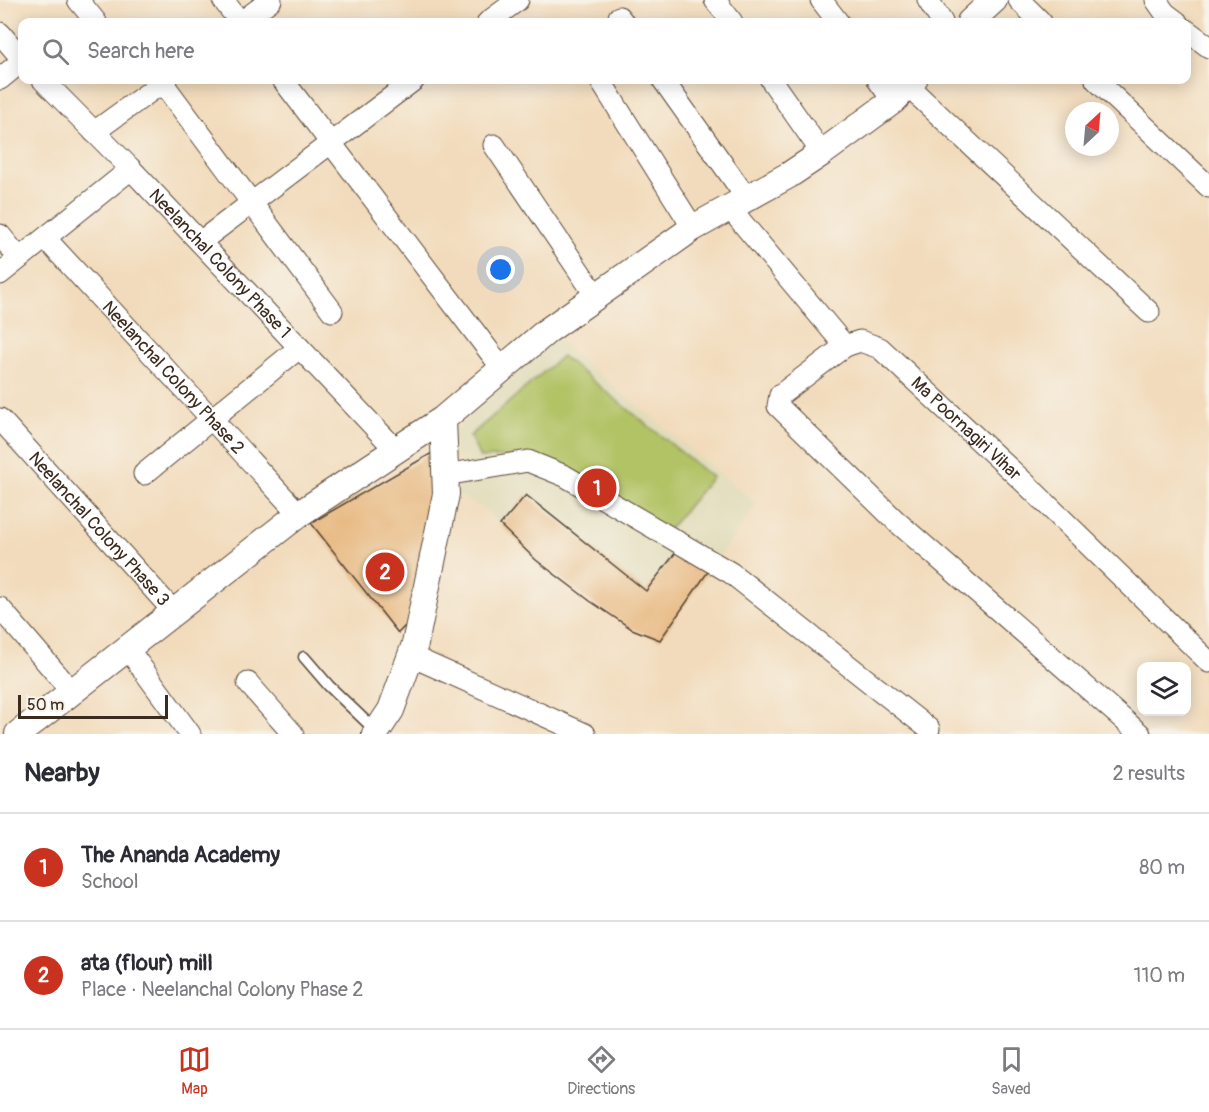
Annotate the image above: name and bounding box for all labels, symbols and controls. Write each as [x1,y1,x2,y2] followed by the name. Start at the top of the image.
[18,18,1191,84] search box
[39,35,72,68] icon: search
[87,37,194,65] text: Search here
[1065,102,1119,156] north arrow
[144,184,296,343] street label: Neelanchal Colony Phase 1
[486,255,515,284] your location
[97,296,249,459] street label: Neelanchal Colony Phase 2
[906,371,1027,486] street label: Ma Poornagiri Vihar
[24,447,175,611] street label: Neelanchal Colony Phase 3
[578,466,616,510] pin: 1
[366,550,404,594] pin: 2
[1137,662,1191,716] map controls
[1137,662,1191,716] button: layers
[18,692,168,720] scale bar
[27,695,64,715] text: 50 m
[24,757,100,789] text: Nearby
[1113,761,1185,786] text: 2 results
[81,841,280,869] text: The Ananda Academy
[40,855,47,880] text: 1
[1139,855,1185,880] text: 80 m
[81,869,138,894] text: School
[81,949,213,977] text: ata (flour) mill
[38,963,49,988] text: 2
[1134,963,1185,988] text: 110 m
[81,977,363,1002] text: Place · Neelanchal Colony Phase 2
[178,1043,211,1099] tab: Map
[567,1043,635,1099] tab: Directions
[991,1043,1031,1099] tab: Saved

